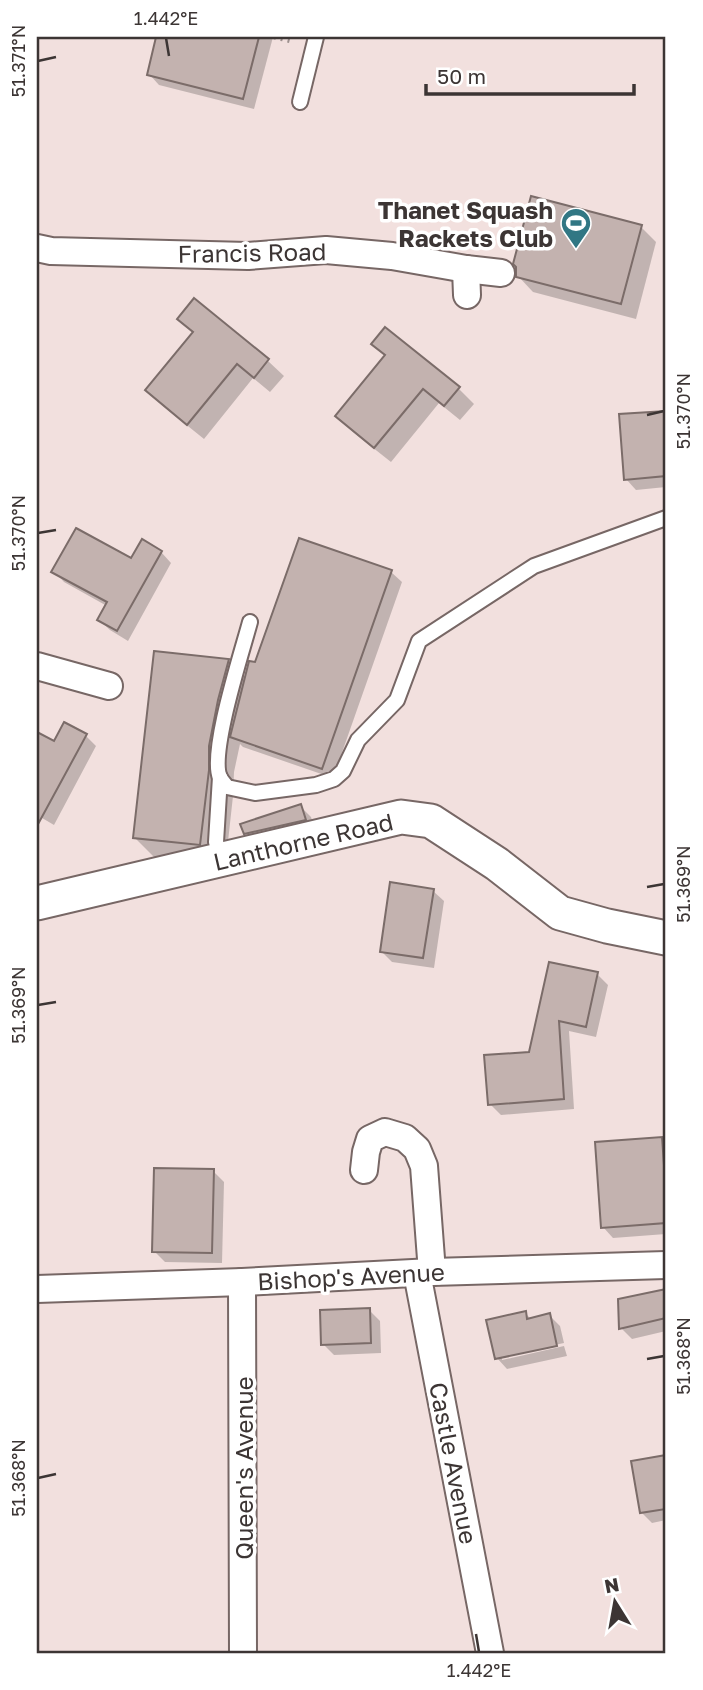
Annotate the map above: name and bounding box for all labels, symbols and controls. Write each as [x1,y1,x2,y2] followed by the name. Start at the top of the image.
[134,7,198,29] text: 1.442°E
[7,25,29,97] text: 51.371°N
[426,52,635,96] scale bar
[437,63,486,89] text: 50 m
[378,195,553,252] place label: Thanet Squash Rackets Club
[559,206,593,250] sports icon: Thanet Squash Rackets Club
[177,236,327,268] street label: Francis Road
[672,373,694,449] text: 51.370°N
[7,495,29,571] text: 51.370°N
[210,806,396,876] street label: Lanthorne Road
[672,845,694,923] text: 51.369°N
[7,966,29,1044] text: 51.369°N
[257,1257,445,1295] street label: Bishop's Avenue
[672,1317,694,1395] text: 51.368°N
[229,1376,258,1560] street label: Queen's Avenue
[424,1380,484,1546] street label: Castle Avenue
[7,1439,29,1517] text: 51.368°N
[580,1568,650,1638] north arrow
[602,1572,621,1597] text: N
[447,1659,511,1681] text: 1.442°E

